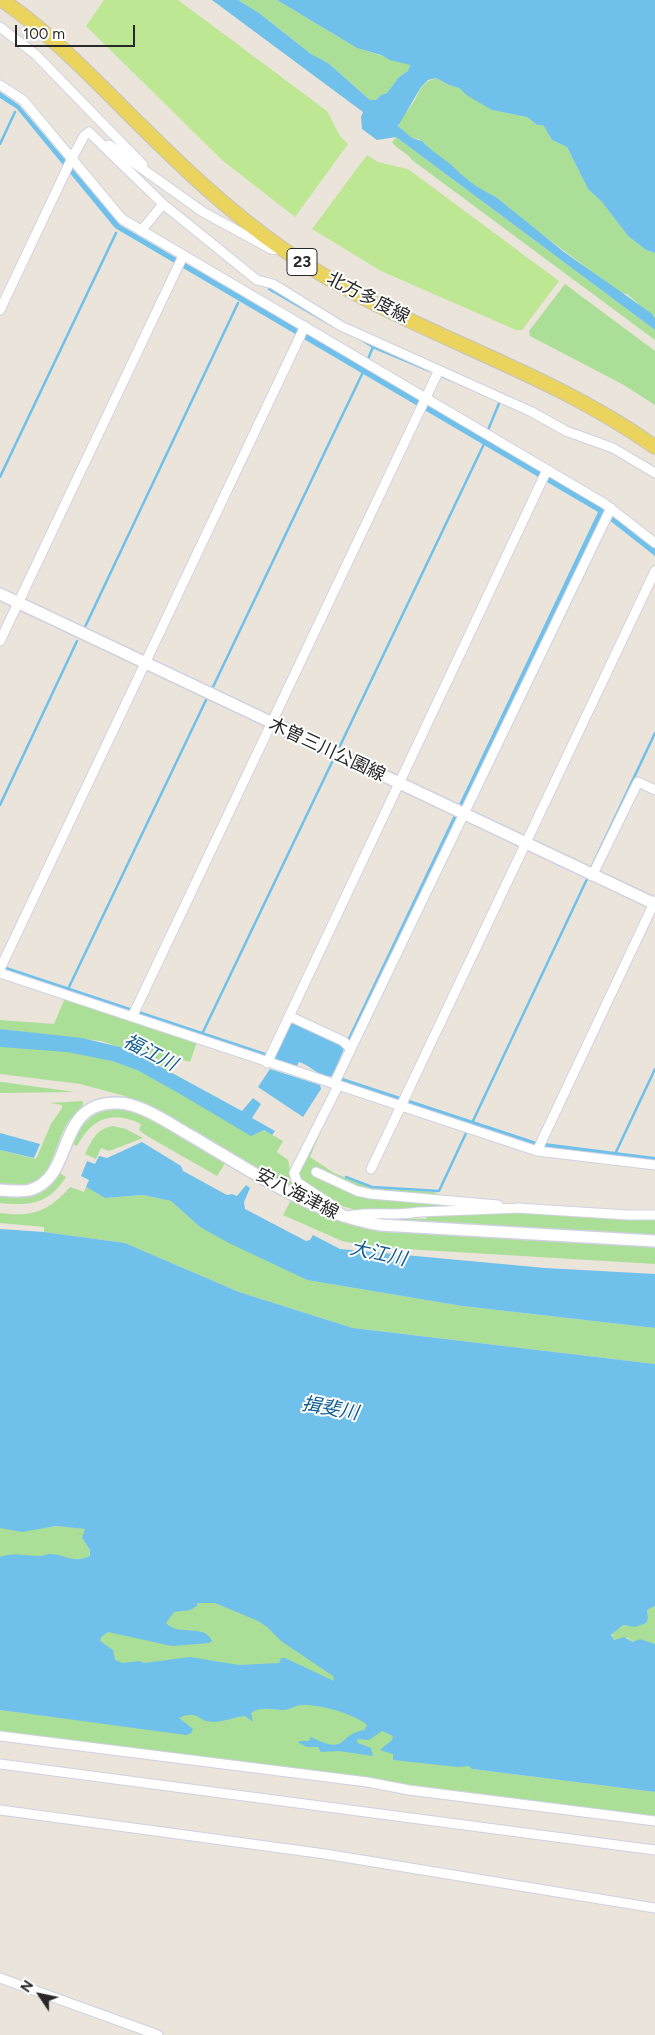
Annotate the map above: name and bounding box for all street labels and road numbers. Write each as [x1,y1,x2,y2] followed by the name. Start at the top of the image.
[287,248,317,276] road number: 23
[323,268,413,328] street label: 北方多度線
[265,714,389,786] street label: 木曽三川公園線
[252,1164,342,1224] street label: 安八海津線

